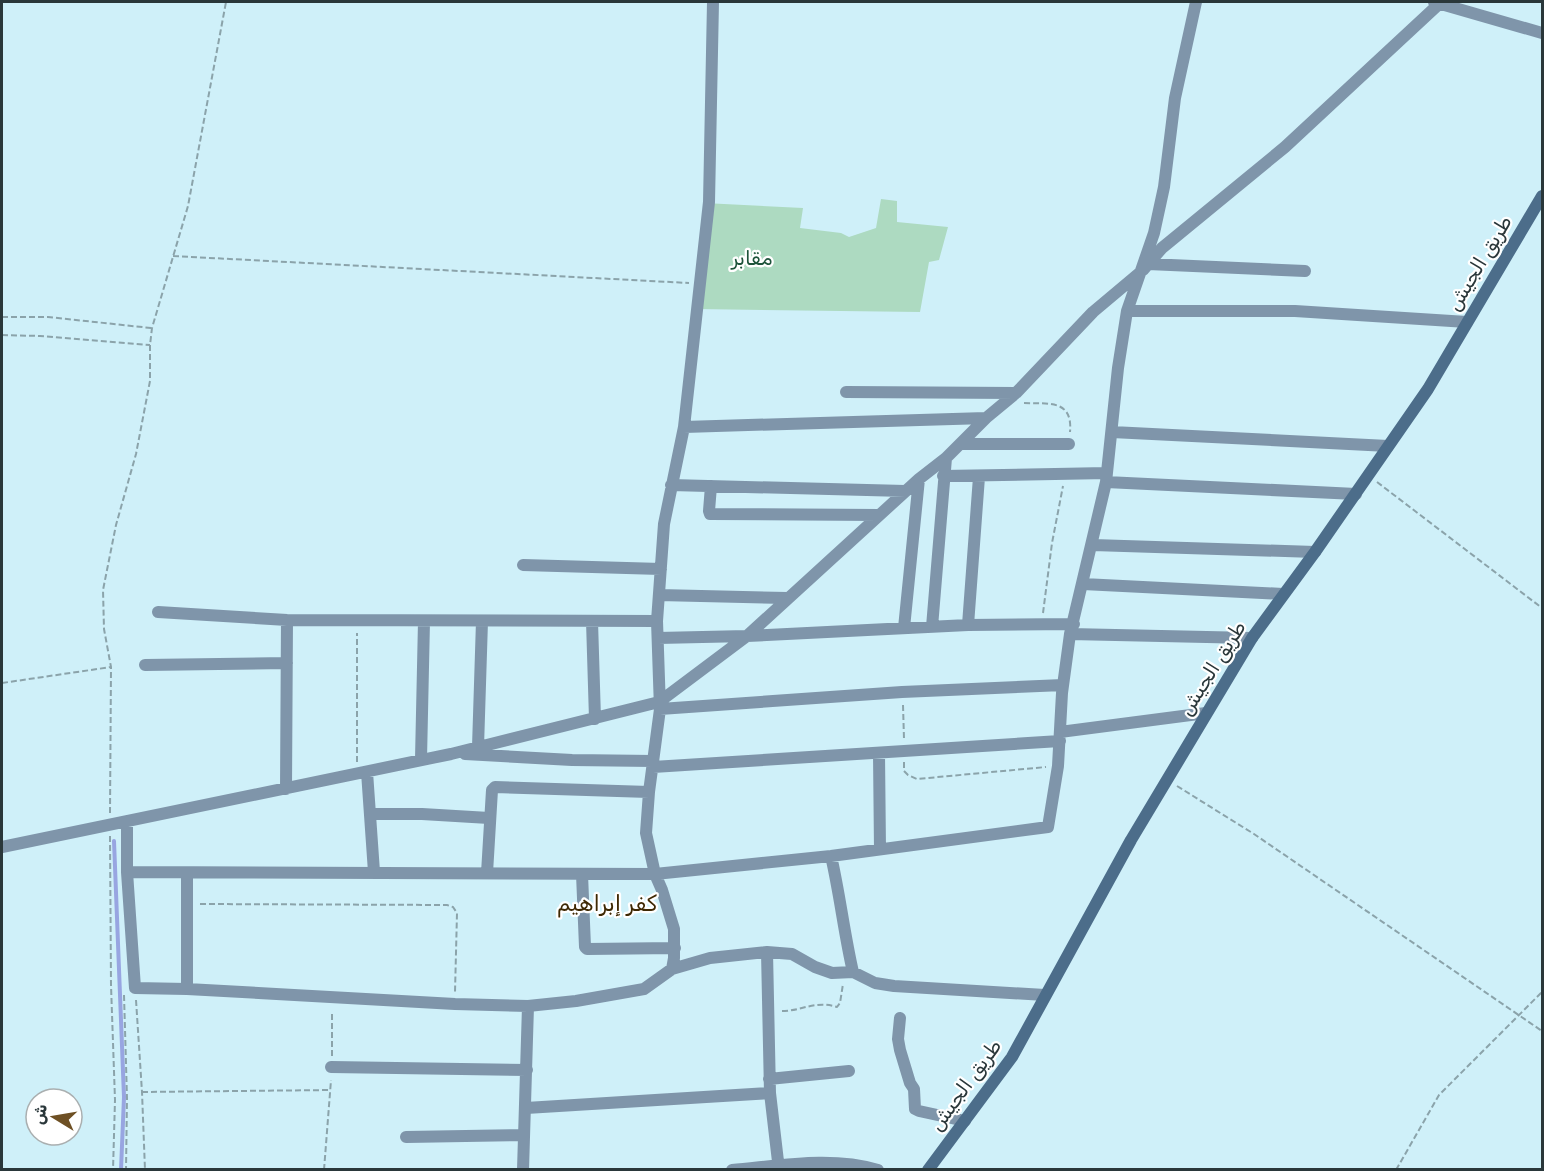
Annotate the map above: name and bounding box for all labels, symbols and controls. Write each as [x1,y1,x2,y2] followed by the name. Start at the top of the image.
[1441,211,1517,315] street label: طريق الجيش
[730,246,773,270] park label: مقابر
[1173,616,1251,720] street label: طريق الجيش
[557,890,657,918] district label: كفر إبراهيم
[924,1035,1006,1135] street label: طريق الجيش
[24,1087,84,1147] north arrow
[29,1102,51,1126] text: ش

